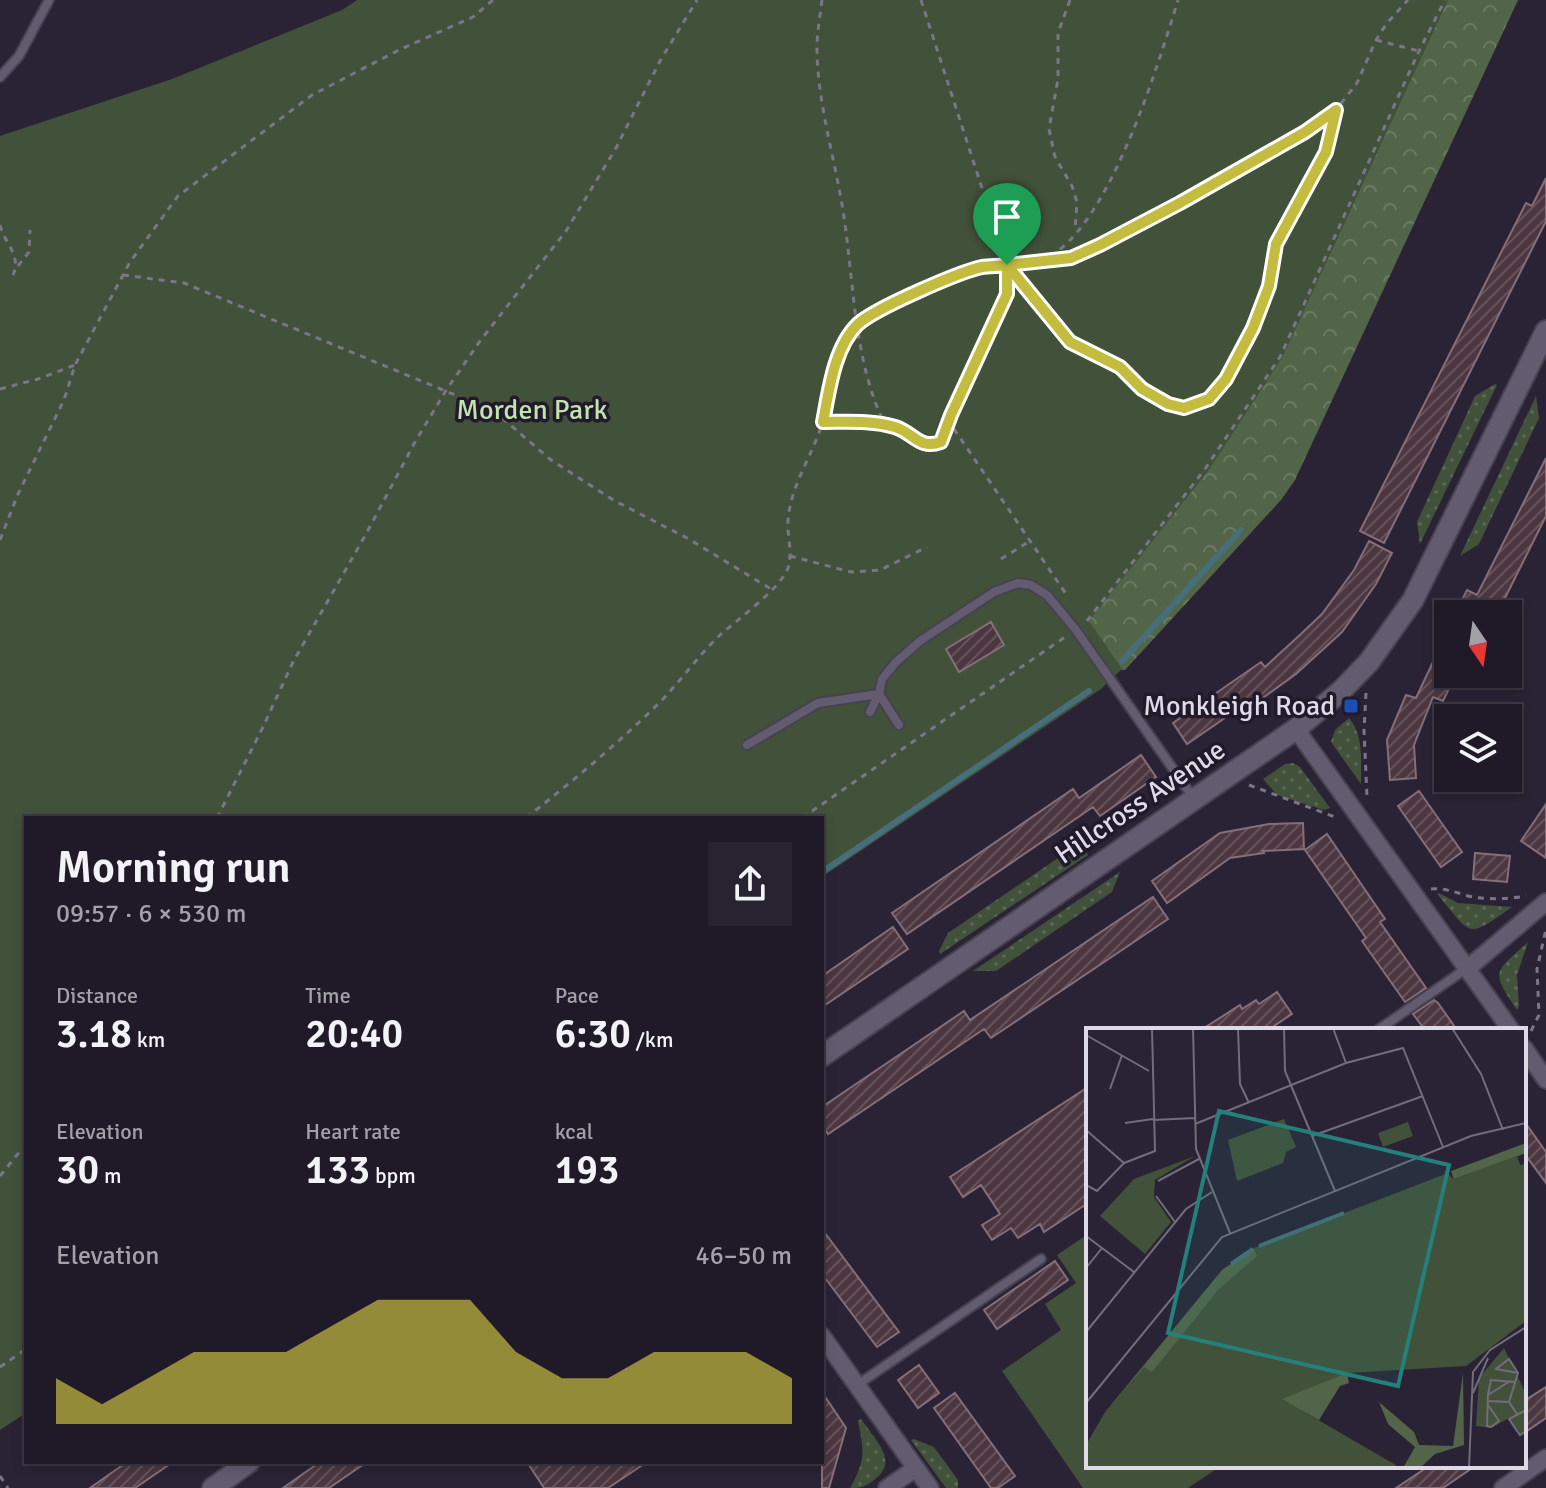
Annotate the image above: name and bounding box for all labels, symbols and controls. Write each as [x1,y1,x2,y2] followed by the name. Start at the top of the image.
[973,183,1041,265] pin
[985,195,1029,239] icon: arrive
[456,393,608,427] park label: Morden Park
[1434,600,1522,688] north arrow
[1434,600,1522,792] map controls
[1143,689,1335,723] place label: Monkleigh Road
[1342,697,1360,715] marker: Monkleigh Road
[1434,704,1522,792] button: layers
[1048,733,1232,871] street label: Hillcross Avenue
[56,841,291,895] text: Morning run
[708,842,792,926] button: share
[56,898,247,930] text: 09:57 · 6 × 530 m
[56,982,138,1009] text: Distance
[305,982,351,1009] text: Time
[555,982,599,1009] text: Pace
[56,1009,132,1059] text: 3.18
[305,1009,403,1059] text: 20:40
[555,1009,631,1059] text: 6:30
[132,1026,165,1053] text: km
[631,1026,673,1053] text: /km
[1086,1028,1526,1468] inset map
[56,1118,144,1145] text: Elevation
[305,1118,401,1145] text: Heart rate
[555,1118,593,1145] text: kcal
[56,1145,99,1195] text: 30
[305,1145,370,1195] text: 133
[555,1145,619,1195] text: 193
[99,1162,122,1189] text: m
[370,1162,416,1189] text: bpm
[56,1240,160,1272] text: Elevation
[696,1240,792,1272] text: 46–50 m

